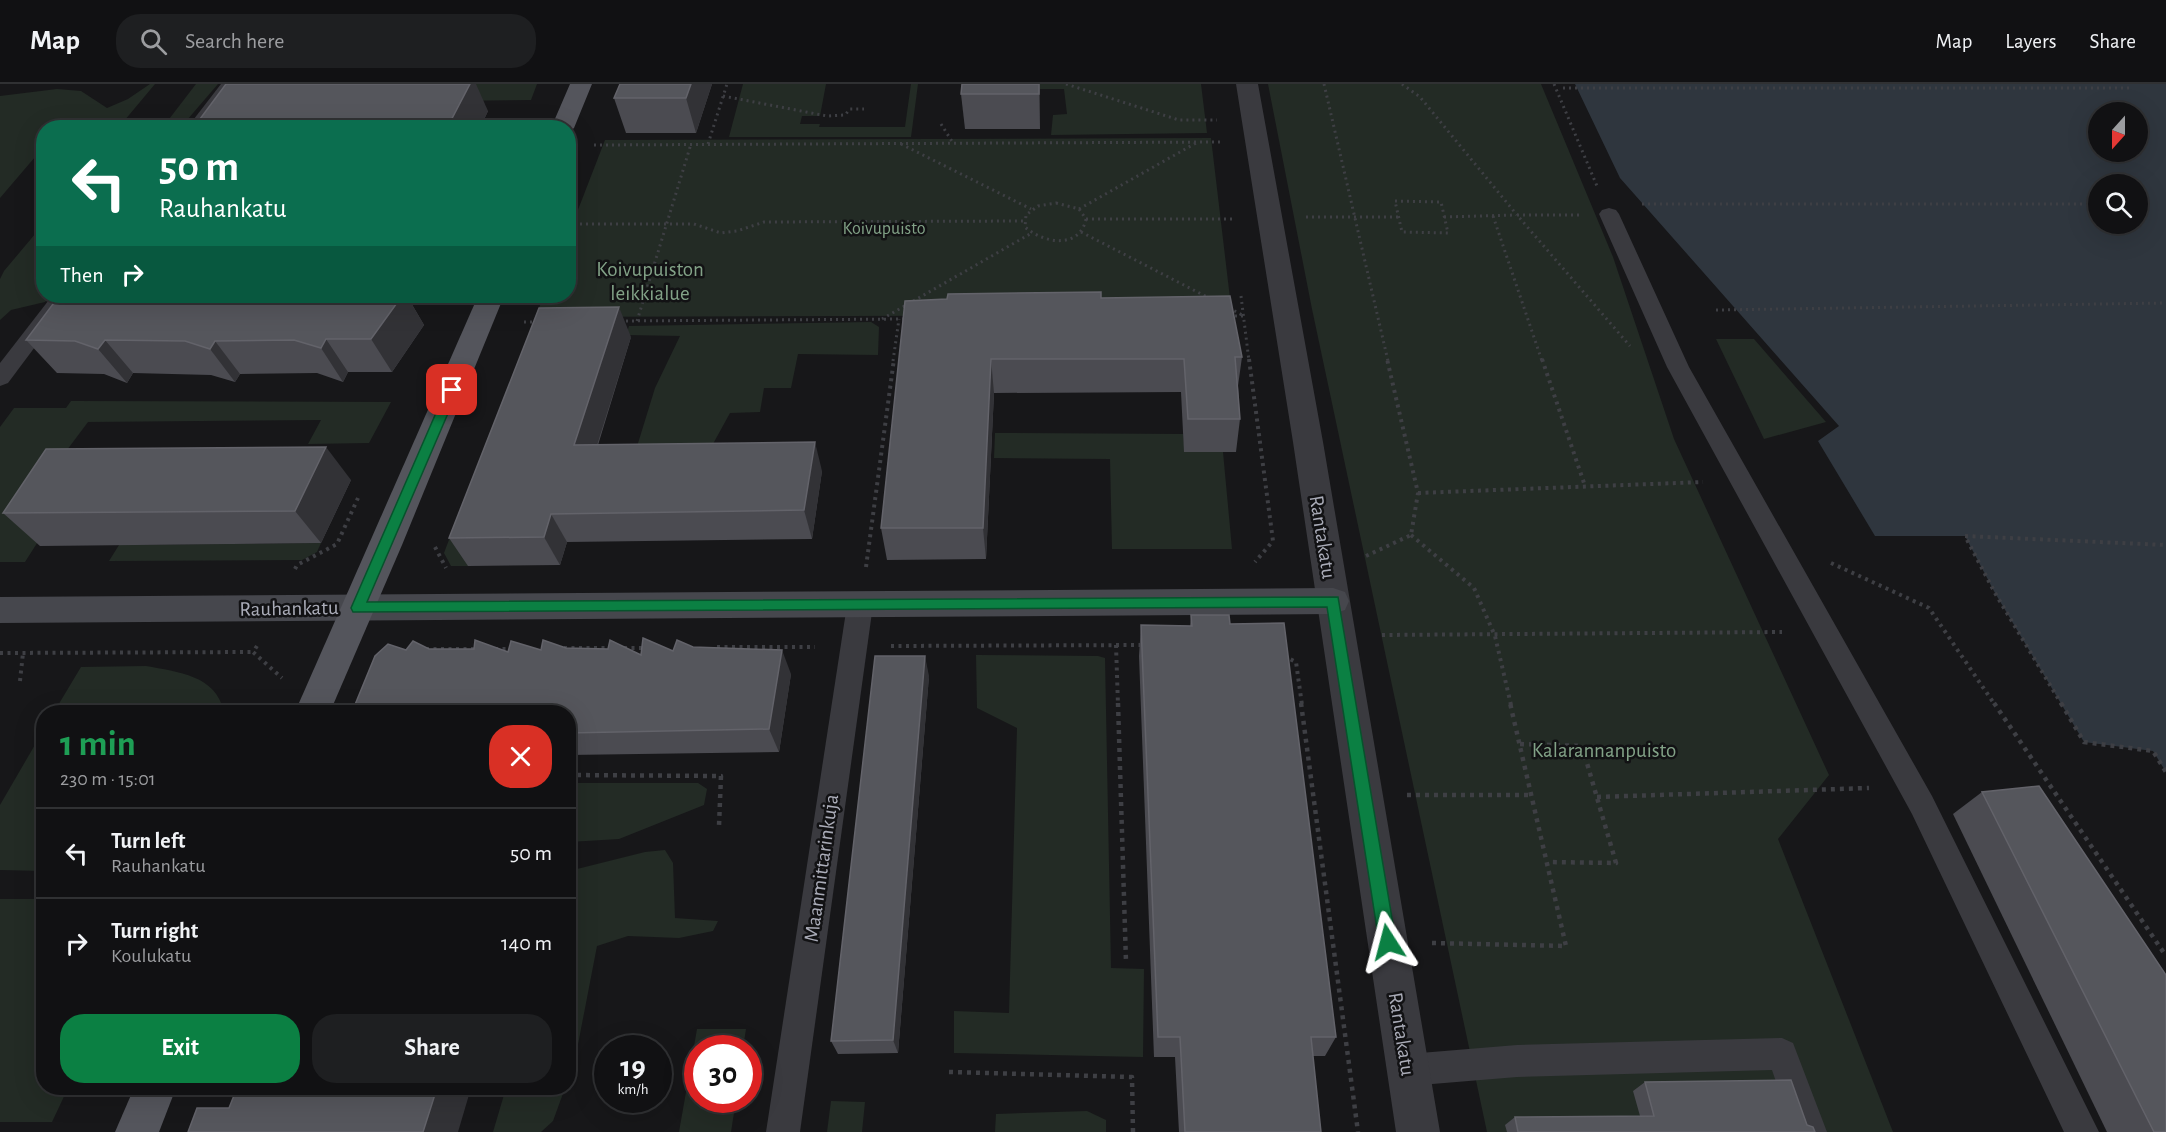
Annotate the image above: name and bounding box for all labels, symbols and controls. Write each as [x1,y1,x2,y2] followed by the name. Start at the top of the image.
[116,14,536,68] search box
[137,25,170,58] icon: search
[30,27,80,55] text: Map
[185,30,284,52] text: Search here
[1936,31,1972,52] text: Map
[2005,31,2056,52] text: Layers
[2089,31,2136,52] text: Share
[2088,102,2148,162] north arrow
[2088,102,2148,234] map controls
[60,144,138,222] icon: left
[159,146,239,188] text: 50 m
[2088,174,2148,234] button: search
[159,195,287,222] text: Rauhankatu
[842,220,926,238] park label: Koivupuisto
[116,258,149,291] icon: right
[596,259,704,304] park label: Koivupuiston leikkialue
[60,264,104,286] text: Then
[426,364,477,415] pin
[435,373,468,406] icon: arrive
[1306,494,1340,581] street label: Rantakatu
[239,597,339,620] street label: Rauhankatu
[489,725,552,788] button: close
[60,726,136,762] text: 1 min
[1532,740,1676,761] park label: Kalarannanpuisto
[60,769,156,789] text: 230 m · 15:01
[801,792,842,943] street label: Maanmittarinkuja
[111,830,185,852] text: Turn left
[60,837,93,870] icon: left
[510,842,552,864] text: 50 m
[111,856,205,876] text: Rauhankatu
[1356,910,1420,974] position arrow
[111,920,198,942] text: Turn right
[60,927,93,960] icon: right
[501,932,552,954] text: 140 m
[111,946,191,966] text: Koulukatu
[1385,991,1419,1078] street label: Rantakatu
[60,1014,300,1083] button: Exit
[312,1014,552,1083] button: Share
[684,1035,762,1113] speed limit sign: 30
[620,1052,646,1082] text: 19
[618,1082,648,1097] text: km/h

